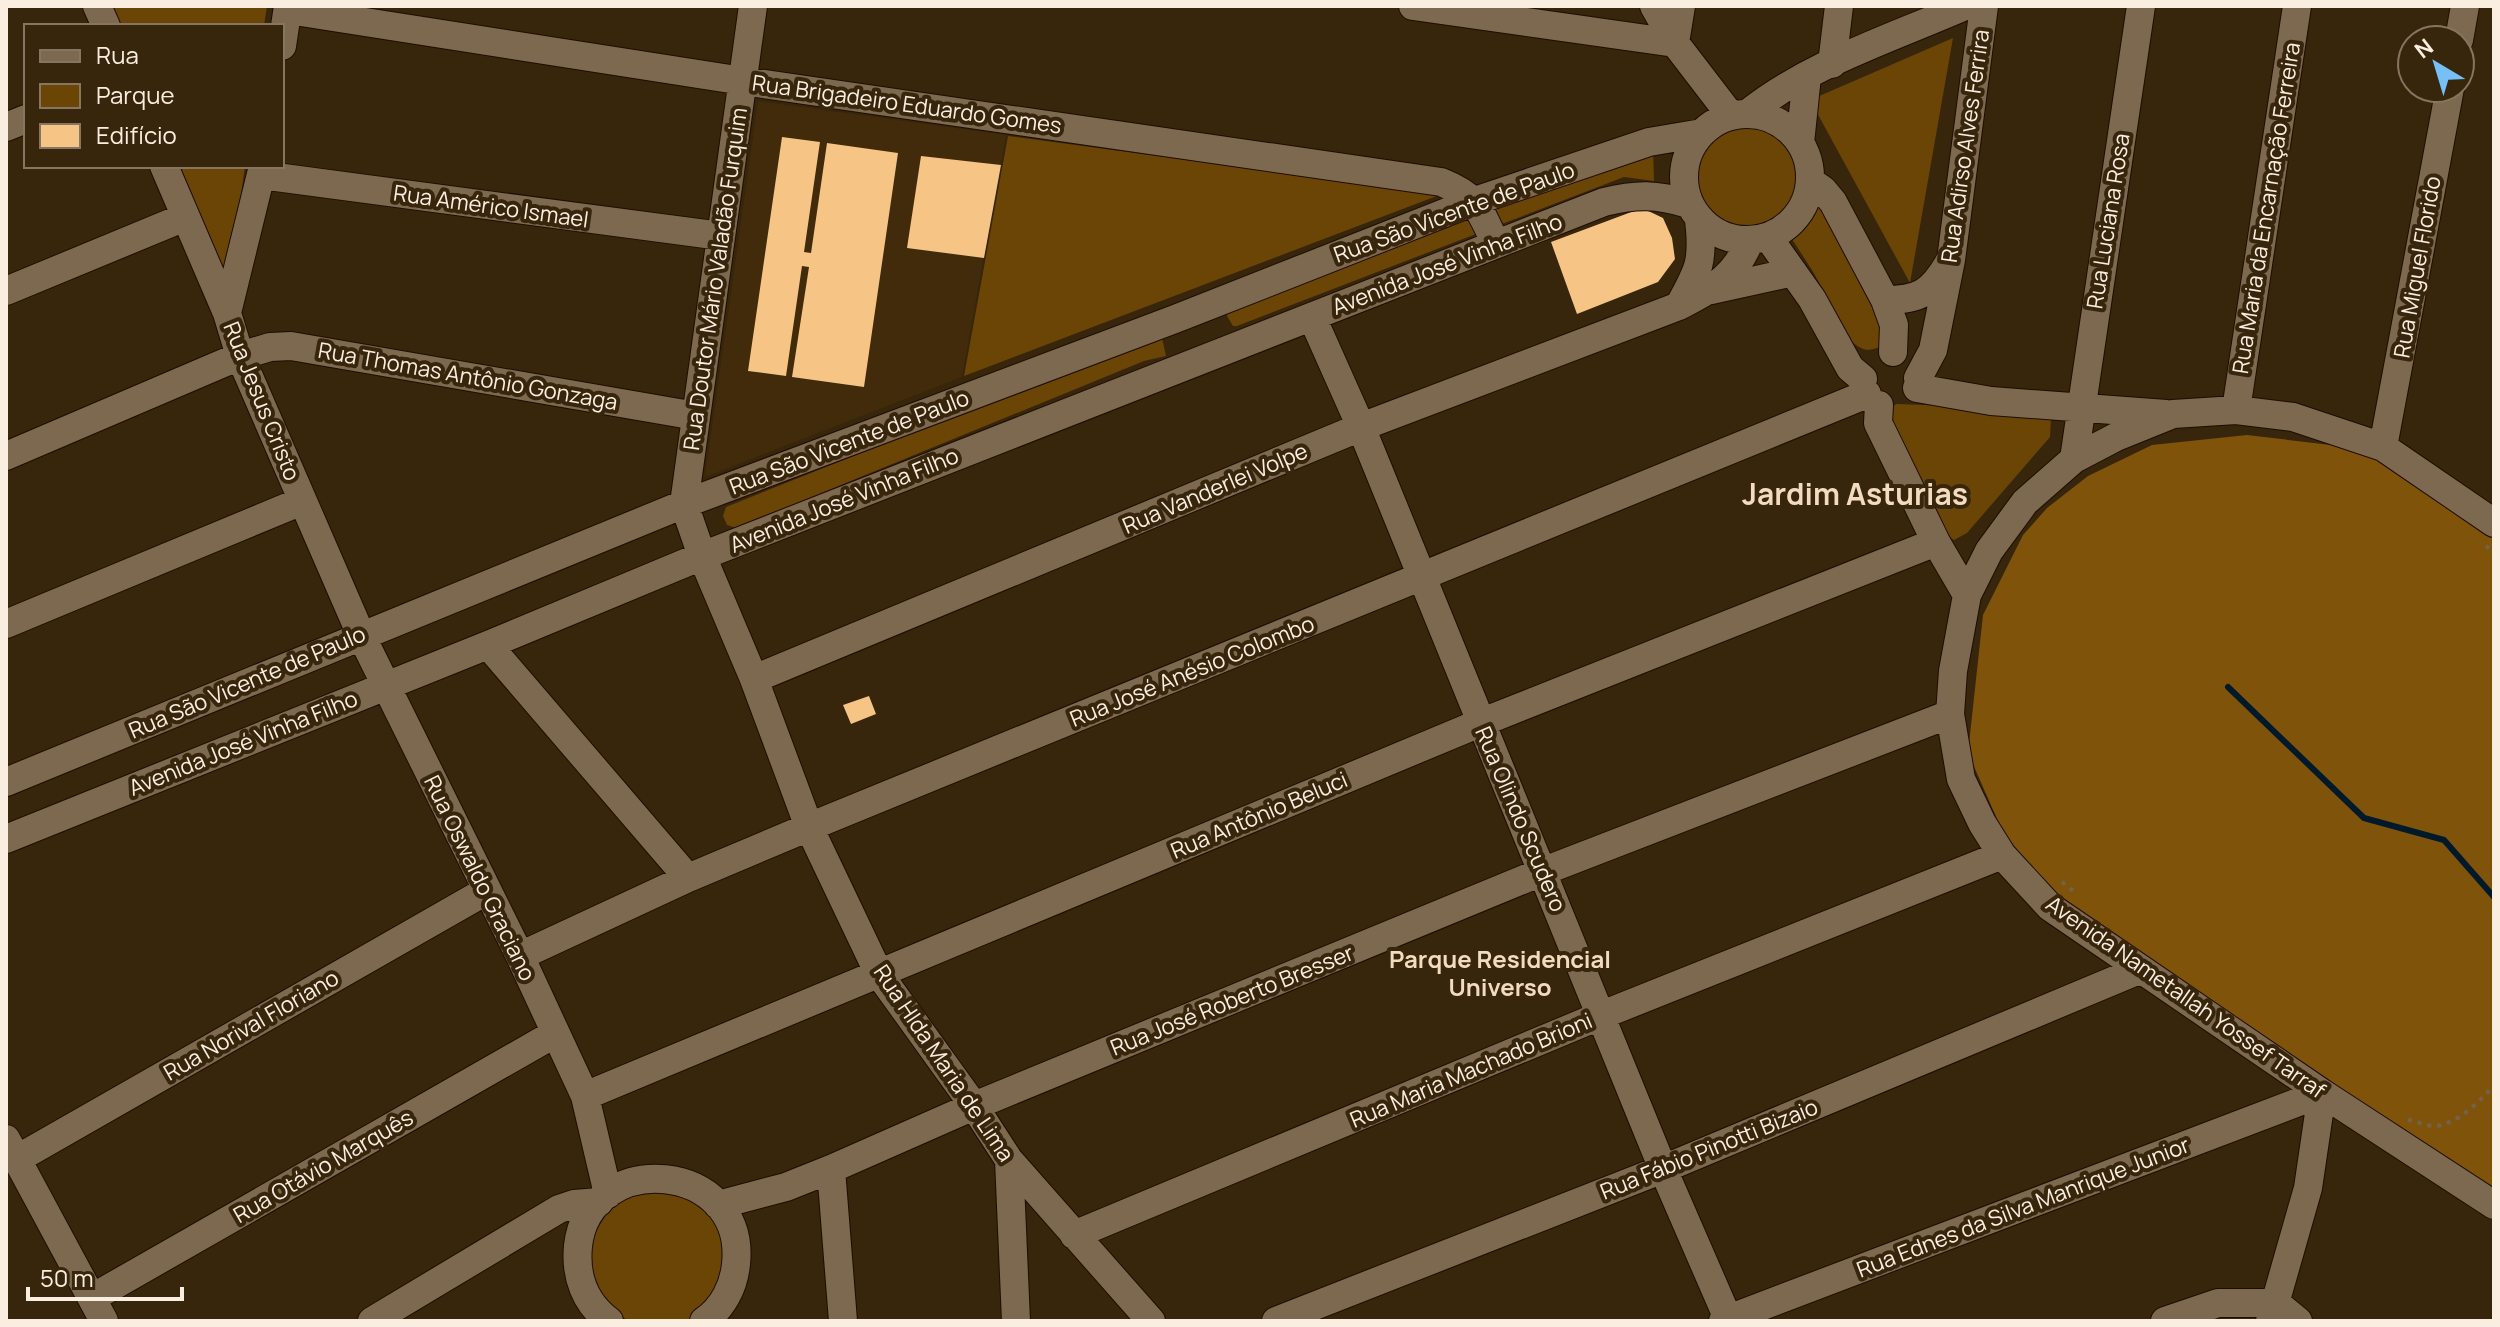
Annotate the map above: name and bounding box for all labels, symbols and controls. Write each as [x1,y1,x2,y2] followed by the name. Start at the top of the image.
[24,24,284,168] legend
[2396,24,2476,104] north arrow
[1934,28,1996,264] street label: Rua Adirso Alves Ferrira
[2408,32,2439,65] text: N
[96,38,139,71] text: Rua
[2225,40,2307,376] street label: Rua Maria da Encarnação Ferreira
[750,67,1064,141] street label: Rua Brigadeiro Eduardo Gomes
[96,78,174,111] text: Parque
[676,106,754,452] street label: Rua Doutor Mário Valadão Furquim
[96,118,177,151] text: Edifício
[2079,131,2137,311] street label: Rua Luciana Rosa
[1329,154,1579,270] street label: Rua São Vicente de Paulo
[2386,174,2448,360] street label: Rua Miguel Florido
[391,177,591,235] street label: Rua Américo Ismael
[1328,206,1566,322] street label: Avenida José Vinha Filho
[216,317,308,485] street label: Rua Jesus Cristo
[316,335,620,417] street label: Rua Thomas Antônio Gonzaga
[725,382,973,502] street label: Rua São Vicente de Paulo
[1118,435,1312,541] street label: Rua Vanderlei Volpe
[725,440,963,560] street label: Avenida José Vinha Filho
[1742,473,1968,514] district label: Jardim Asturias
[1065,608,1319,734] street label: Rua José Anésio Colombo
[124,619,370,745] street label: Rua São Vicente de Paulo
[124,683,362,803] street label: Avenida José Vinha Filho
[1468,722,1574,916] street label: Rua Olindo Scudero
[1166,764,1352,866] street label: Rua Antônio Beluci
[417,770,543,986] street label: Rua Oswaldo Graciano
[2040,889,2332,1105] street label: Avenida Nametallah Yossef Tarraf
[1106,937,1358,1063] street label: Rua José Roberto Bresser
[1389,942,1611,1003] district label: Parque Residencial Universo
[867,959,1021,1167] street label: Rua Hlda Maria de Lima
[158,963,344,1087] street label: Rua Norival Floriano
[1345,1005,1597,1135] street label: Rua Maria Machado Brioni
[1596,1092,1822,1206] street label: Rua Fábio Pinotti Bizaio
[228,1102,418,1230] street label: Rua Otávio Marquês
[1852,1130,2194,1284] street label: Rua Ednes da Silva Manrique Junior
[28,1251,182,1301] scale bar
[40,1261,94,1294] text: 50 m

